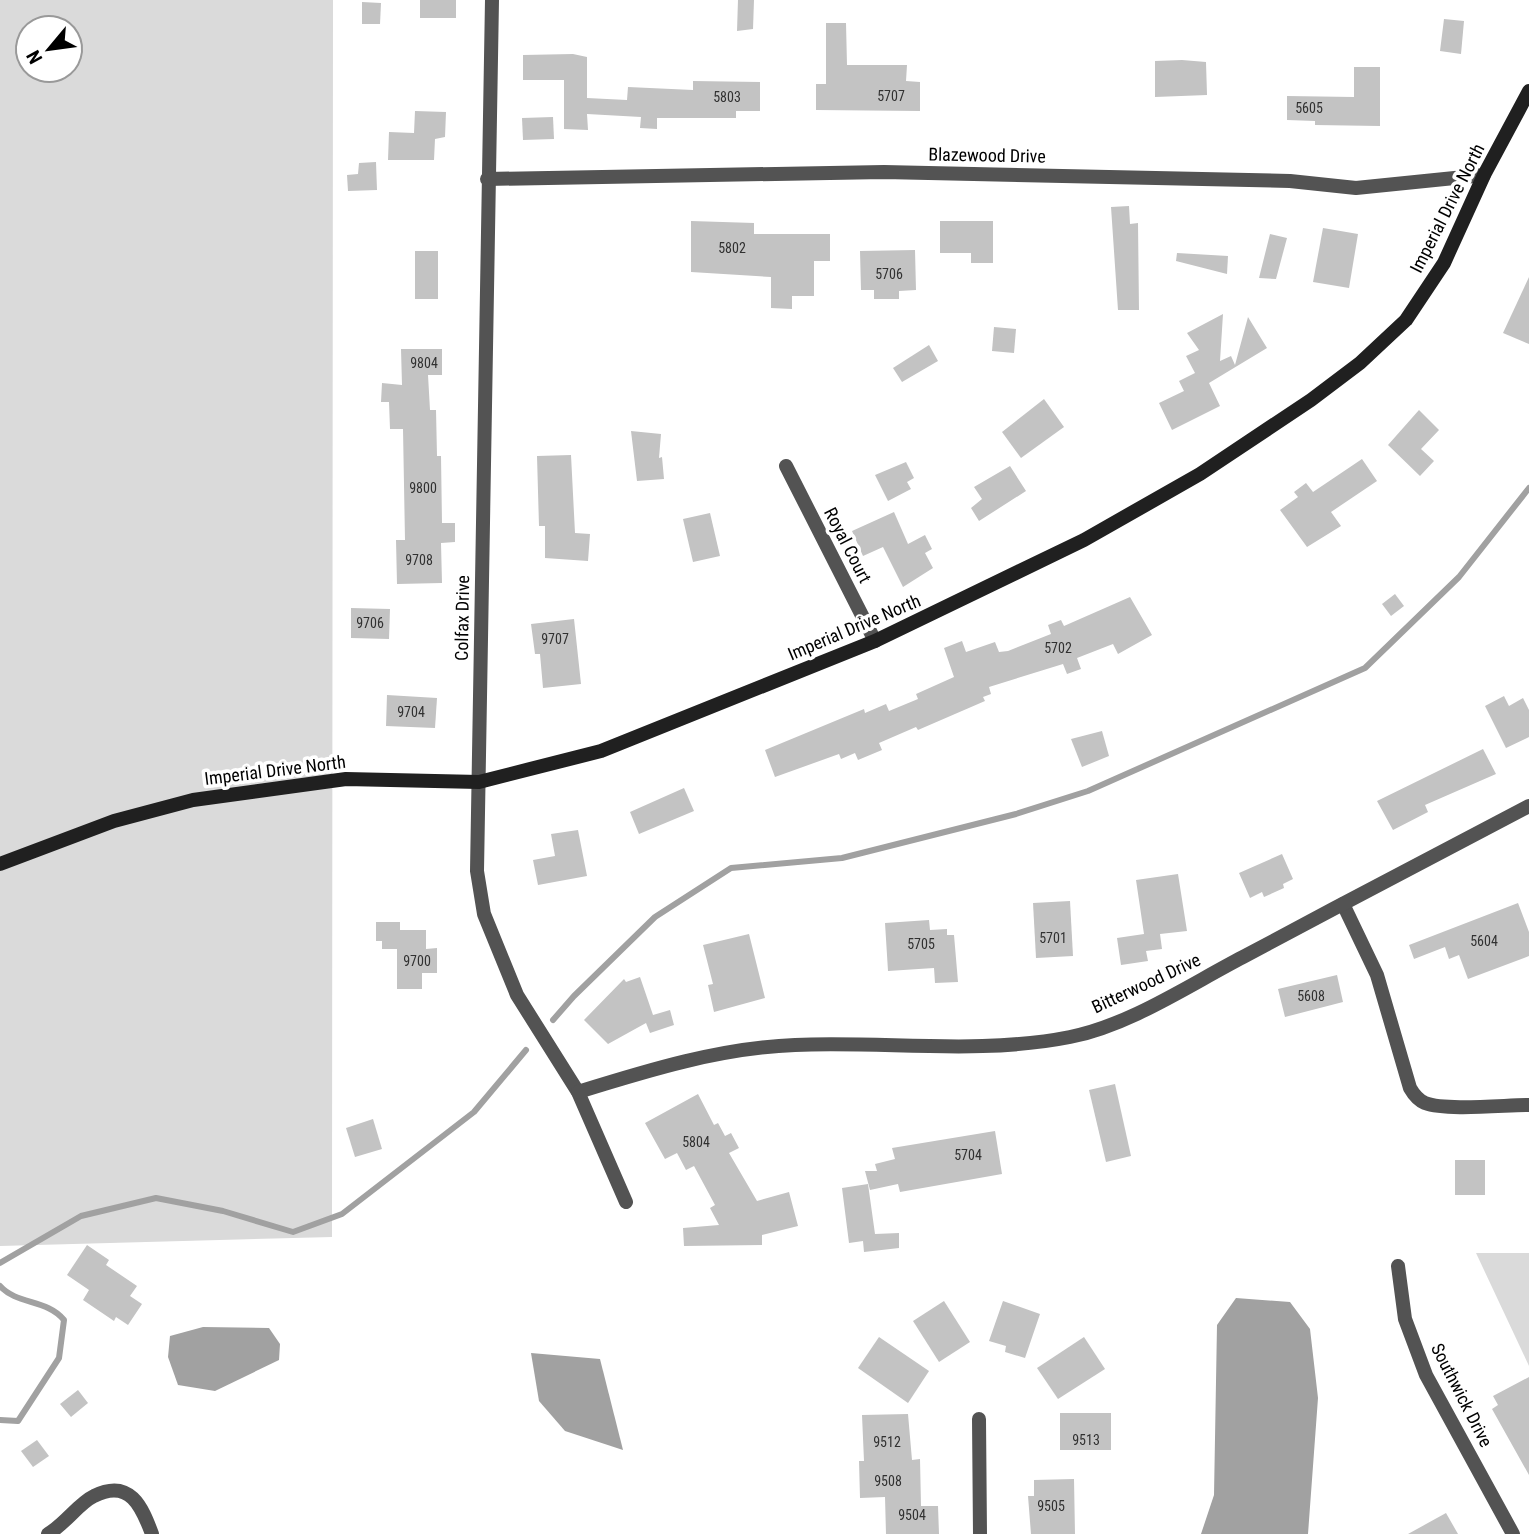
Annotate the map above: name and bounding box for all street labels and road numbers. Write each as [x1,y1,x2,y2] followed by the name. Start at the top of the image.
[1405,140,1489,276] street label: Imperial Drive North
[928,143,1046,167] street label: Blazewood Drive
[820,504,876,586] street label: Royal Court
[451,575,473,661] street label: Colfax Drive
[785,590,923,664] street label: Imperial Drive North
[203,751,347,789] street label: Imperial Drive North
[1088,949,1204,1017] street label: Bitterwood Drive
[1427,1340,1497,1450] street label: Southwick Drive

